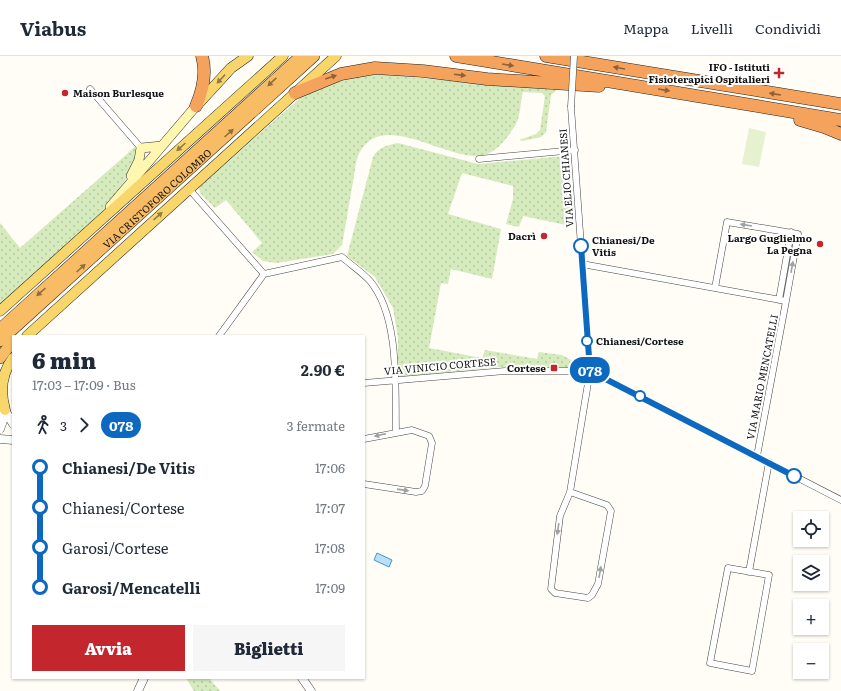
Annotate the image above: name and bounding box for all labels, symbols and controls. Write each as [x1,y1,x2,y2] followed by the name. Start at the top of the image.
[20,14,86,42] text: Viabus
[623,18,669,38] text: Mappa
[691,18,733,38] text: Livelli
[755,18,821,38] text: Condividi
[648,59,770,86] place label: IFO - Istituti Fisioterapici Ospitalieri
[502,62,514,68] one-way arrow
[613,65,625,71] one-way arrow
[773,67,785,79] marker: IFO - Istituti Fisioterapici Ospitalieri
[454,72,466,79] one-way arrow
[216,74,225,84] one-way arrow
[325,74,337,80] one-way arrow
[267,78,277,87] one-way arrow
[73,85,164,100] place label: Maison Burlesque
[658,87,670,93] one-way arrow
[60,88,70,98] marker: Maison Burlesque
[769,91,781,97] one-way arrow
[555,128,576,228] street label: VIA ELIO CHIANESI
[224,129,234,138] one-way arrow
[176,143,186,152] one-way arrow
[99,144,215,252] street label: VIA CRISTOFORO COLOMBO
[153,212,164,221] one-way arrow
[740,222,752,228] one-way arrow
[508,228,536,243] place label: Dacrì
[727,230,812,257] place label: Largo Guglielmo La Pegna
[539,231,549,241] marker: Dacrì
[592,232,655,259] place label: Chianesi/De Vitis
[573,238,589,254] marker: Chianesi/De Vitis
[815,239,825,249] marker: Largo Guglielmo La Pegna
[789,261,795,273] one-way arrow
[76,263,86,272] one-way arrow
[36,287,46,297] one-way arrow
[742,313,781,441] street label: VIA MARIO MENCATELLI
[596,333,684,348] place label: Chianesi/Cortese
[581,335,593,347] marker: Chianesi/Cortese
[32,343,96,376] text: 6 min
[383,353,497,378] street label: VIA VINICIO CORTESE
[567,357,613,383] line badge: 078
[301,358,345,381] text: 2.90 €
[507,360,546,375] place label: Cortese
[578,360,602,380] text: 078
[549,363,559,373] marker: Cortese
[32,375,136,394] text: 17:03 – 17:09 · Bus
[634,390,646,402] unlabelled marker
[32,414,54,436] icon: walk
[73,414,95,436] icon: forward
[109,415,133,435] text: 078
[60,416,67,435] text: 3
[287,416,345,435] text: 3 fermate
[374,433,386,439] one-way arrow
[62,456,195,479] text: Chianesi/De Vitis
[315,458,345,477] text: 17:06
[786,468,802,484] unlabelled marker
[397,487,409,493] one-way arrow
[62,496,185,519] text: Chianesi/Cortese
[315,498,345,517] text: 17:07
[793,511,829,679] map controls
[793,511,829,547] button: locate
[555,523,562,535] one-way arrow
[62,536,169,559] text: Garosi/Cortese
[315,538,345,557] text: 17:08
[793,555,829,591] button: layers
[597,566,603,578] one-way arrow
[62,576,200,599] text: Garosi/Mencatelli
[315,578,345,597] text: 17:09
[793,599,829,635] button: +
[32,625,185,671] button: Avvia
[193,625,345,671] button: Biglietti
[793,643,829,679] button: −

